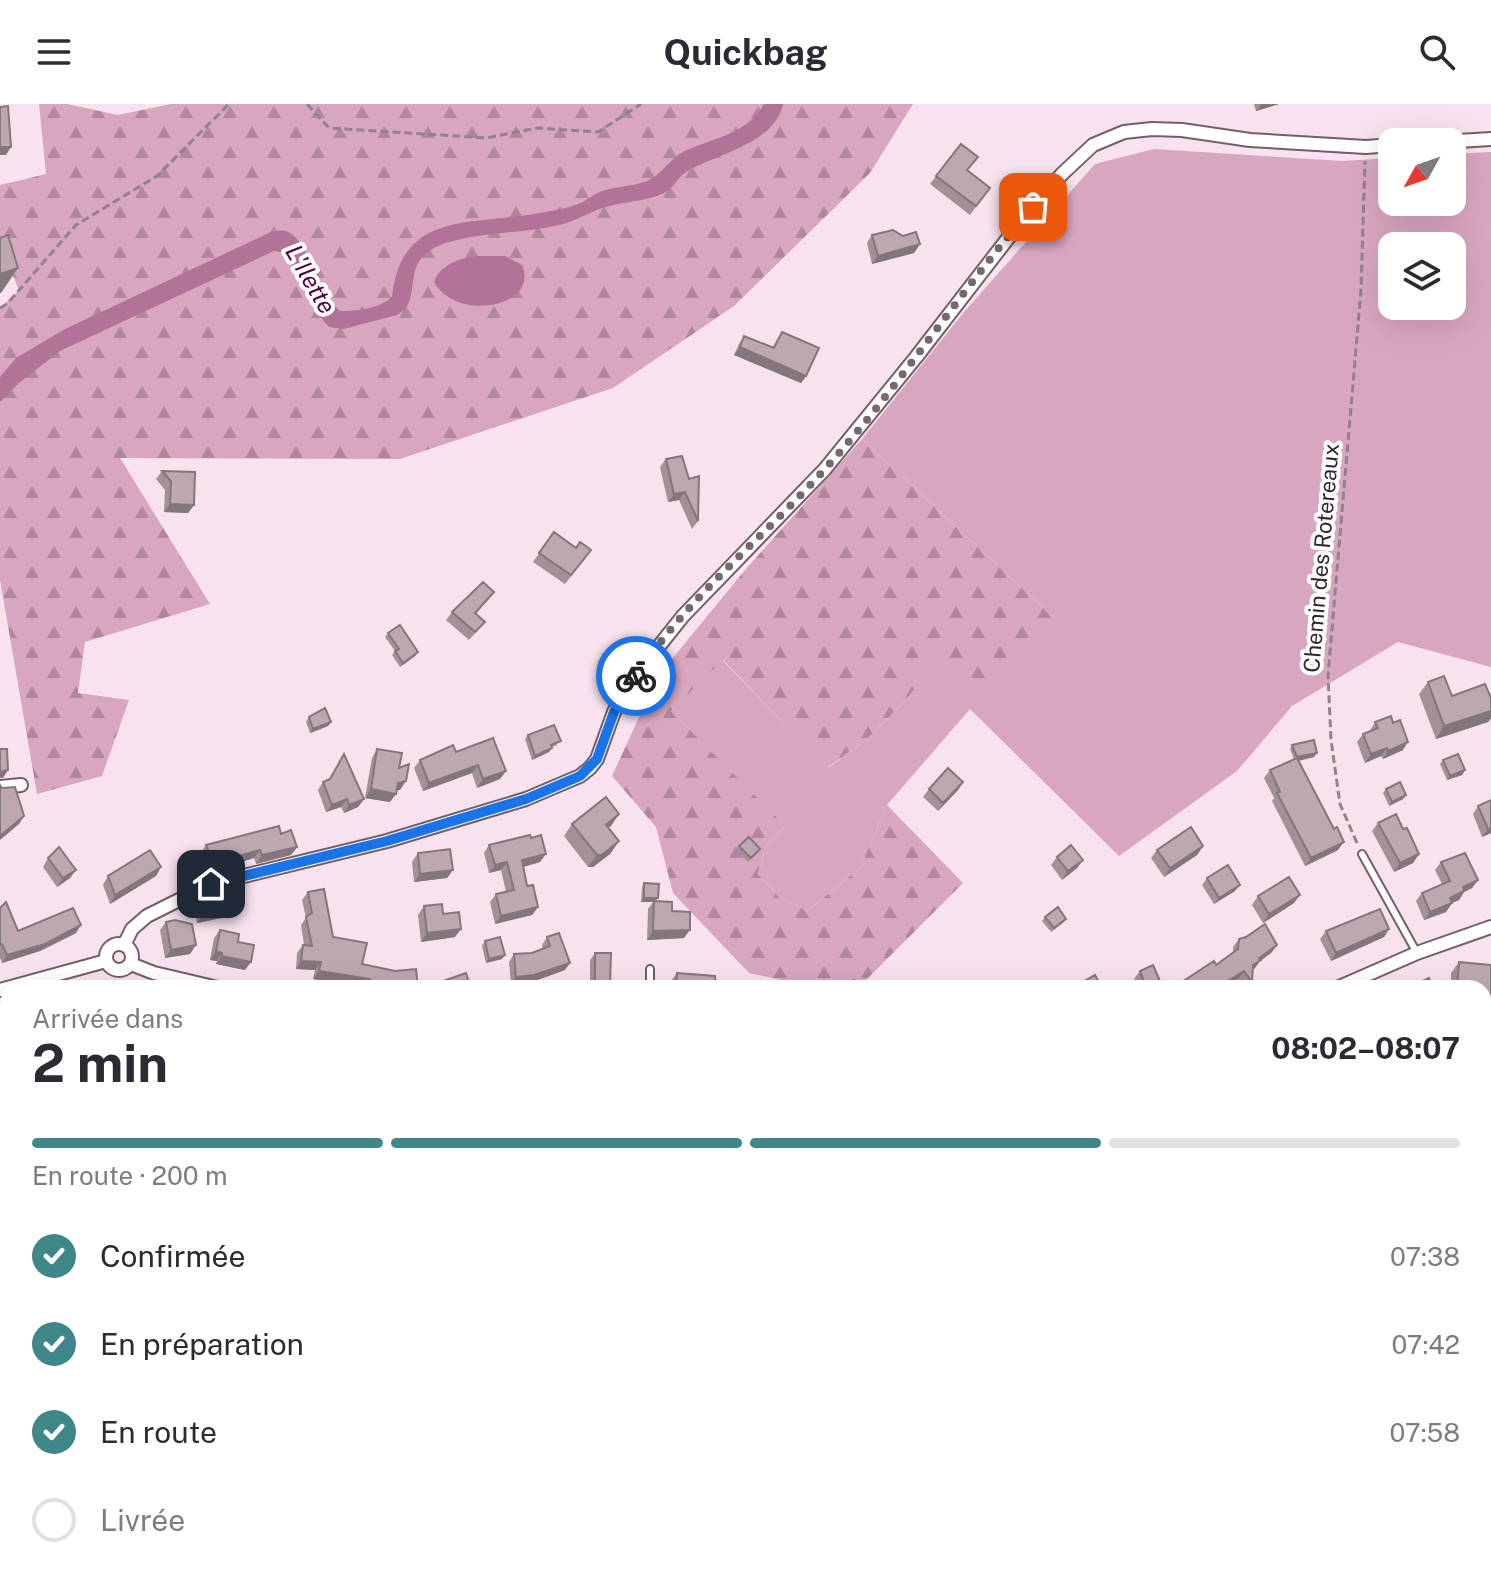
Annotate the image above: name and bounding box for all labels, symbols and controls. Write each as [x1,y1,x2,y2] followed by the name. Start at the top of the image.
[32,30,76,74] icon: menu
[1415,30,1459,74] icon: search
[663,31,828,73] text: Quickbag
[1378,128,1466,216] north arrow
[1378,128,1466,320] map controls
[999,173,1067,241] pin
[1011,185,1055,229] icon: bag
[1378,232,1466,320] button: layers
[280,240,342,318] water label: L'Ilette
[1298,442,1344,674] street label: Chemin des Rotereaux
[596,636,676,716] courier
[614,654,658,698] icon: bike
[177,850,245,918] pin
[189,862,233,906] icon: home
[32,1003,183,1034] text: Arrivée dans
[1271,1030,1460,1066] text: 08:02–08:07
[32,1033,168,1094] text: 2 min
[32,1160,228,1191] text: En route · 200 m
[32,1234,76,1278] icon: check
[100,1238,245,1274] text: Confirmée
[1390,1241,1460,1272] text: 07:38
[32,1322,76,1366] icon: check
[100,1326,304,1362] text: En préparation
[1391,1329,1460,1360] text: 07:42
[32,1410,76,1454] icon: check
[100,1414,217,1450] text: En route
[1390,1417,1460,1448] text: 07:58
[100,1502,185,1538] text: Livrée

